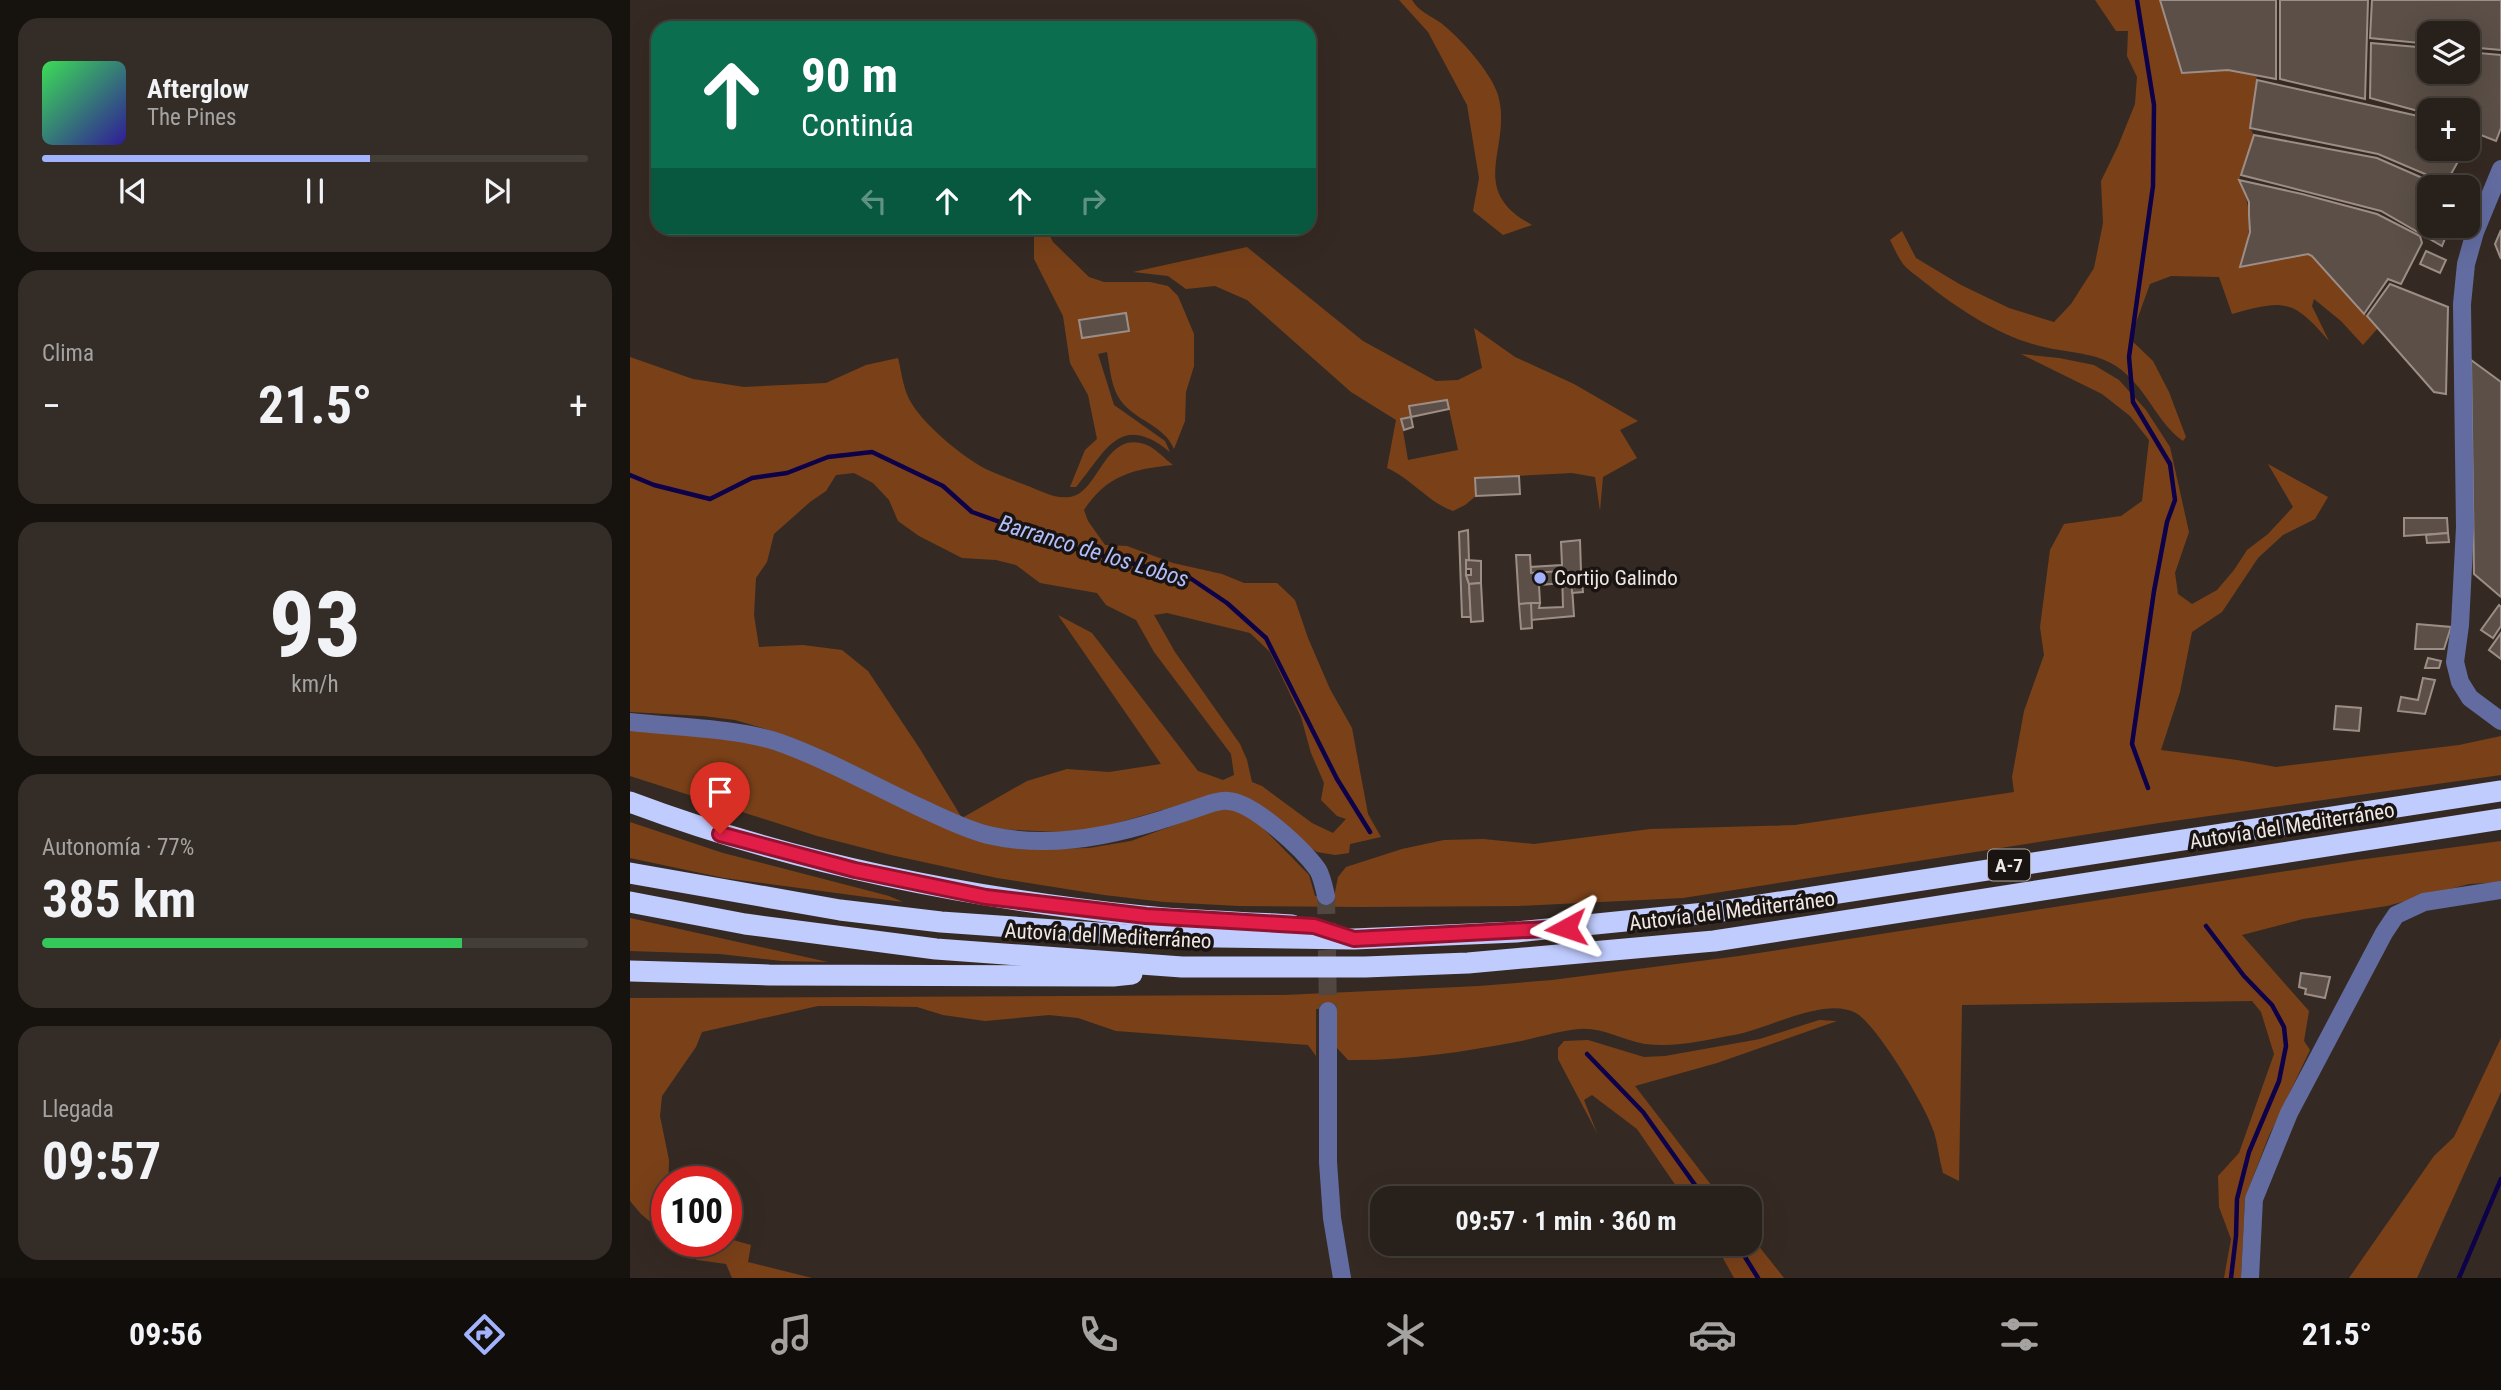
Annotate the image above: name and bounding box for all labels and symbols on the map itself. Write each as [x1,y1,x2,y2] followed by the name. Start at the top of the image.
[996,510,1192,593] water label: Barranco de los Lobos
[1554,566,1678,590] place label: Cortijo Galindo
[1532,570,1548,586] marker: Cortijo Galindo
[690,762,750,834] pin
[2188,798,2396,854] street label: Autovía del Mediterráneo
[1988,850,2030,880] road number: A-7
[1628,886,1836,936] street label: Autovía del Mediterráneo
[1529,891,1603,965] position arrow
[1004,919,1212,953] street label: Autovía del Mediterráneo
[651,1166,742,1257] speed limit sign: 100

